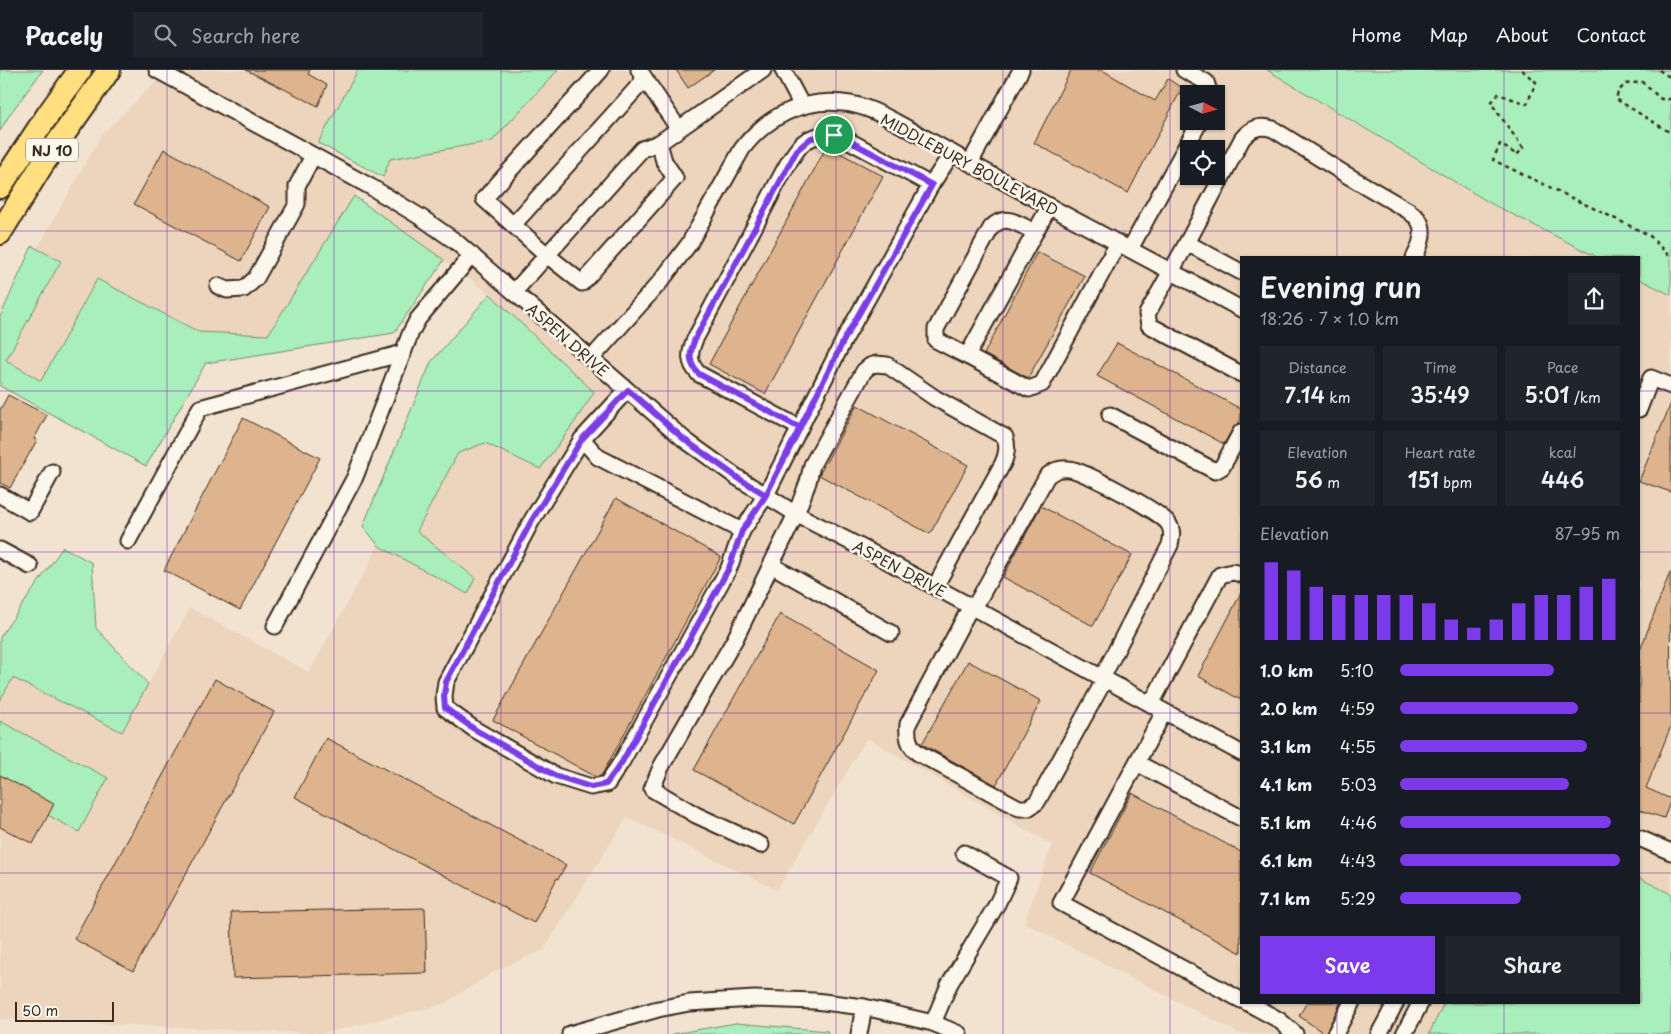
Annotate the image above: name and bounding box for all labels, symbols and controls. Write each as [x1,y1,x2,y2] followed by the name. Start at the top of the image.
[133,12,483,57] search box
[25,17,103,53] text: Pacely
[151,21,179,49] icon: search
[191,21,300,49] text: Search here
[1351,21,1401,48] text: Home
[1429,21,1468,48] text: Map
[1496,21,1548,48] text: About
[1576,21,1646,48] text: Contact
[1180,85,1225,130] north arrow
[1180,85,1225,185] map controls
[877,107,1063,221] street label: MIDDLEBURY BOULEVARD
[813,114,855,156] pin
[820,121,848,149] icon: arrive
[26,138,78,162] road number: NJ 10
[1180,140,1225,185] button: locate
[1260,265,1422,308] text: Evening run
[1568,273,1620,325] button: share
[522,297,614,381] street label: ASPEN DRIVE
[1260,306,1399,330] text: 18:26 · 7 × 1.0 km
[1288,357,1347,378] text: Distance
[1423,357,1457,378] text: Time
[1547,357,1578,378] text: Pace
[1284,378,1325,410] text: 7.14
[1410,378,1470,410] text: 35:49
[1525,378,1569,410] text: 5:01
[1325,387,1350,408] text: km
[1569,387,1601,408] text: /km
[1287,442,1348,463] text: Elevation
[1405,442,1475,463] text: Heart rate
[1549,442,1577,463] text: kcal
[1295,463,1323,495] text: 56
[1408,463,1439,495] text: 151
[1541,463,1584,495] text: 446
[1323,472,1340,493] text: m
[1439,472,1472,493] text: bpm
[1260,521,1329,545] text: Elevation
[1555,521,1620,545] text: 87–95 m
[849,534,951,602] street label: ASPEN DRIVE
[1260,658,1313,682] text: 1.0 km
[1340,658,1374,682] text: 5:10
[1260,696,1317,720] text: 2.0 km
[1340,696,1375,720] text: 4:59
[1260,734,1311,758] text: 3.1 km
[1340,734,1376,758] text: 4:55
[1260,772,1312,796] text: 4.1 km
[1340,772,1377,796] text: 5:03
[1260,810,1311,834] text: 5.1 km
[1340,810,1377,834] text: 4:46
[1260,848,1312,872] text: 6.1 km
[1340,848,1376,872] text: 4:43
[1260,886,1310,910] text: 7.1 km
[1340,886,1375,910] text: 5:29
[1260,936,1435,994] button: Save
[1445,936,1620,994] button: Share
[15,999,114,1022] scale bar
[22,1000,58,1021] text: 50 m

